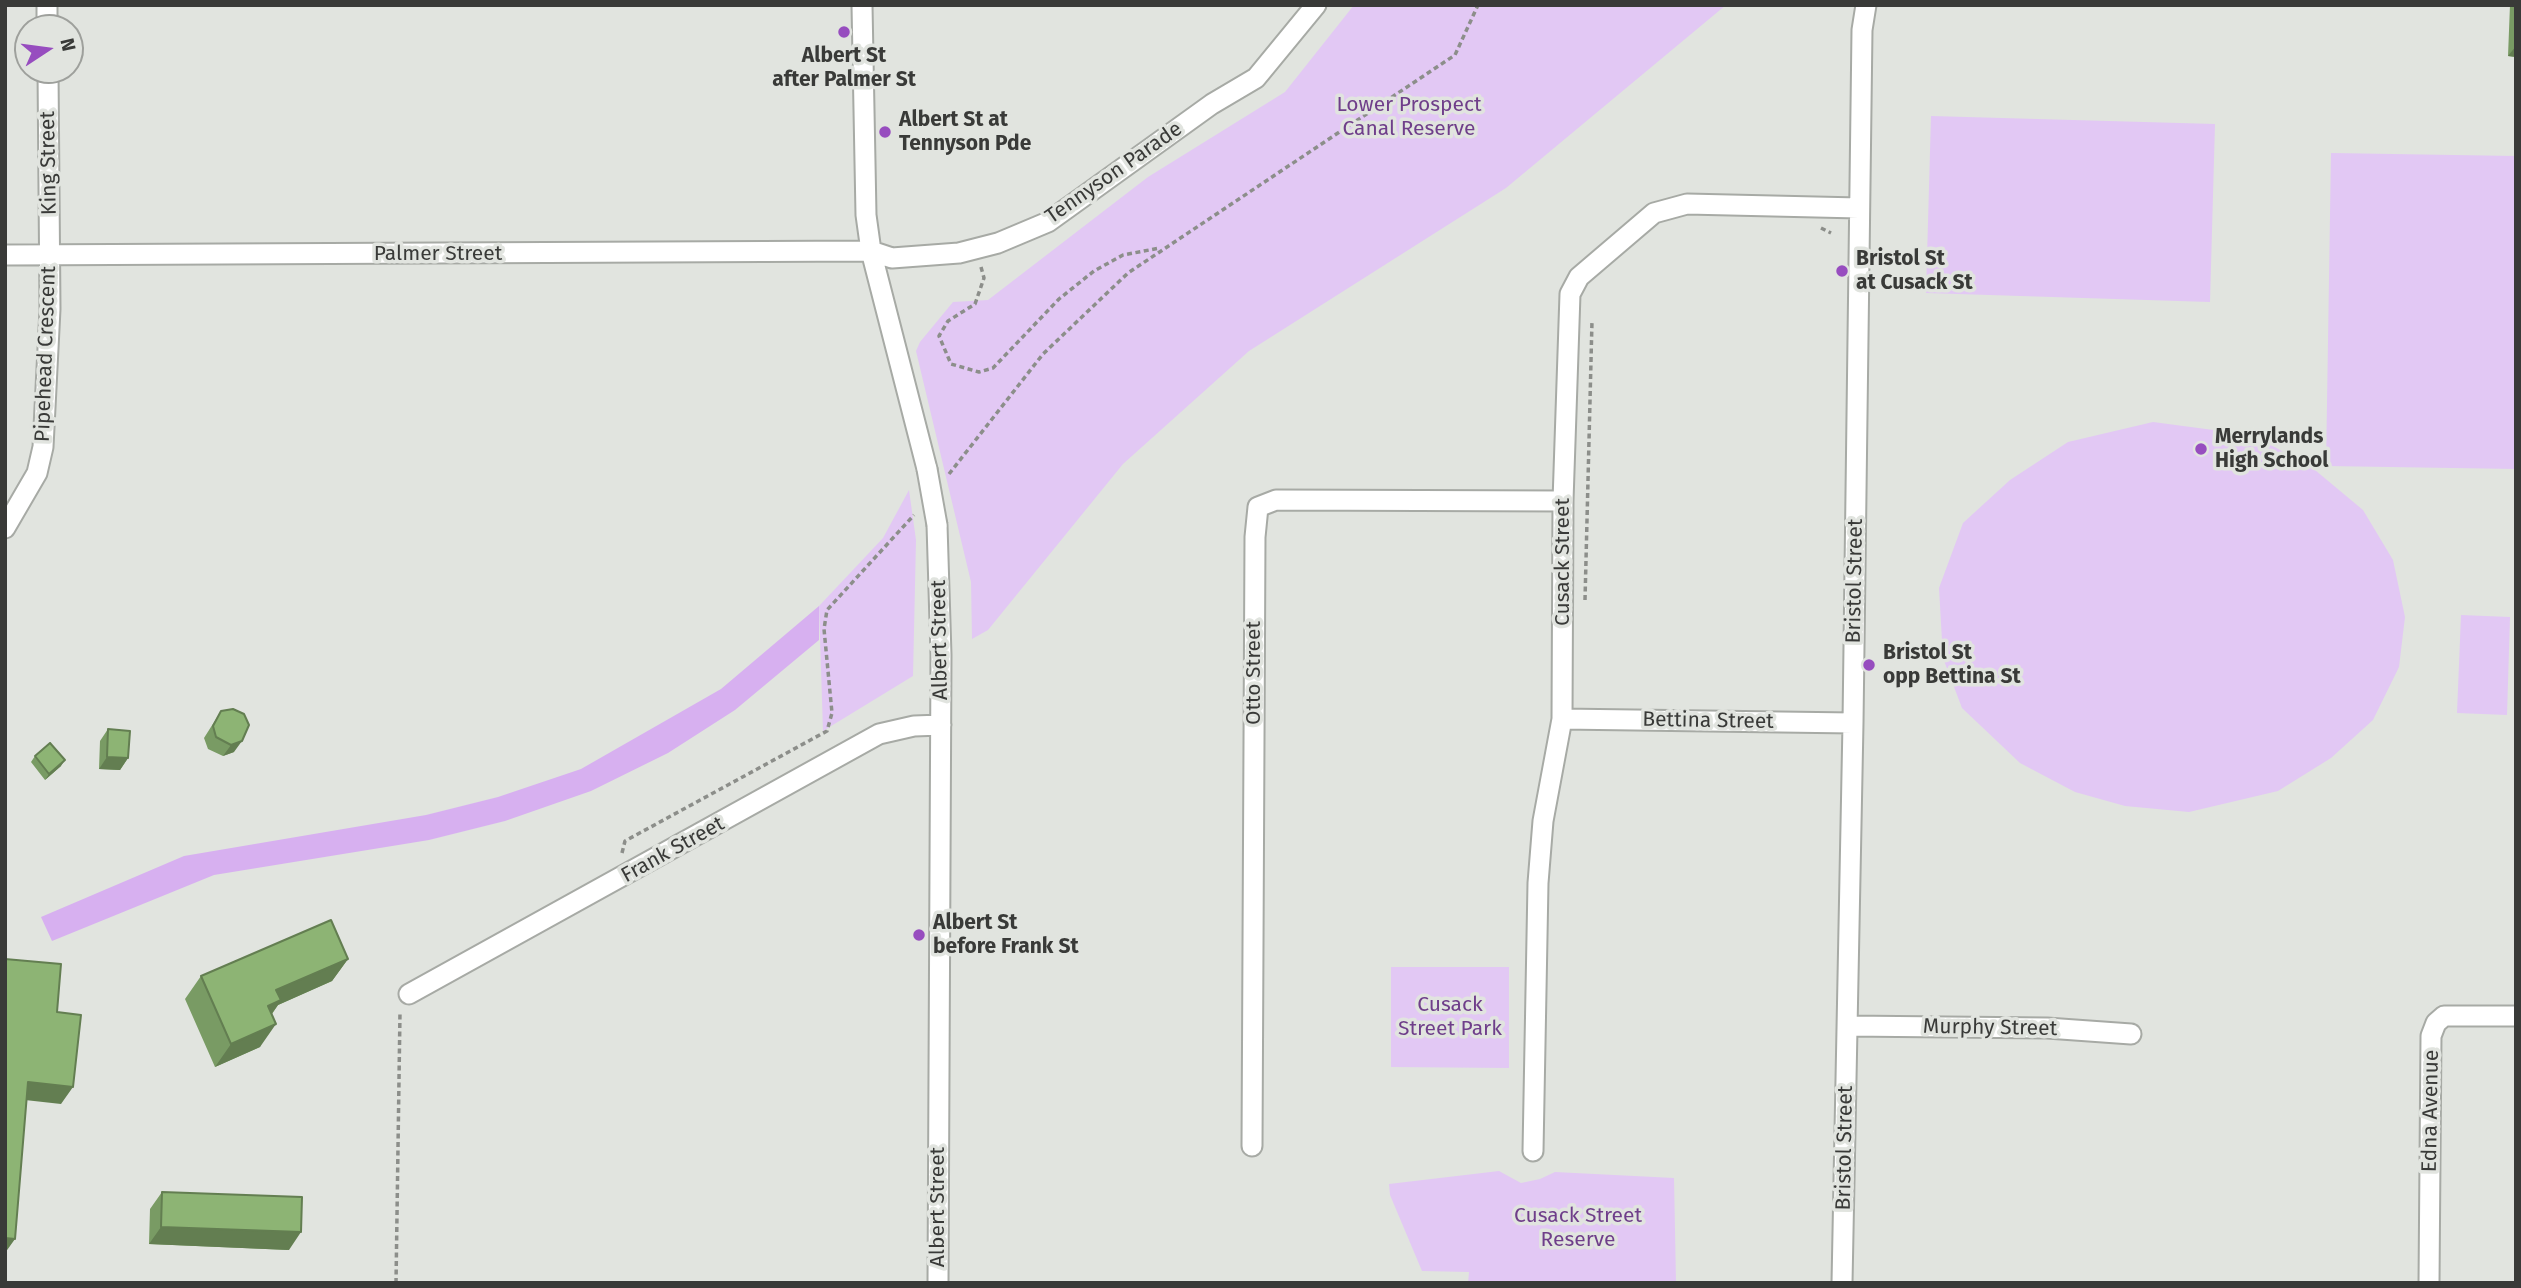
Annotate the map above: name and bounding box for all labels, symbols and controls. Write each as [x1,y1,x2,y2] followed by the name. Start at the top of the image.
[14,14,84,84] north arrow
[836,24,852,40] marker: Albert St after Palmer St
[55,36,81,53] text: N
[772,43,916,93] place label: Albert St after Palmer St
[1336,92,1482,142] park label: Lower Prospect Canal Reserve
[899,107,1031,157] place label: Albert St at Tennyson Pde
[35,111,63,215] street label: King Street
[1041,117,1187,229] street label: Tennyson Parade
[877,124,893,140] marker: Albert St at Tennyson Pde
[374,241,502,267] street label: Palmer Street
[1856,246,1973,296] place label: Bristol St at Cusack St
[1834,263,1850,279] marker: Bristol St at Cusack St
[30,265,62,443] street label: Pipehead Crescent
[2215,424,2329,474] place label: Merrylands High School
[2193,441,2209,457] marker: Merrylands High School
[1550,498,1576,626] street label: Cusack Street
[1841,518,1869,644] street label: Bristol Street
[926,580,954,700] street label: Albert Street
[1241,621,1267,725] street label: Otto Street
[1883,640,2021,690] place label: Bristol St opp Bettina St
[1861,657,1877,673] marker: Bristol St opp Bettina St
[1642,707,1774,735] street label: Bettina Street
[617,811,729,889] street label: Frank Street
[933,910,1079,960] place label: Albert St before Frank St
[911,927,927,943] marker: Albert St before Frank St
[1398,992,1502,1042] park label: Cusack Street Park
[1923,1014,2057,1042] street label: Murphy Street
[2417,1050,2445,1172] street label: Edna Avenue
[1831,1085,1859,1211] street label: Bristol Street
[925,1147,951,1267] street label: Albert Street
[1514,1203,1642,1253] park label: Cusack Street Reserve

